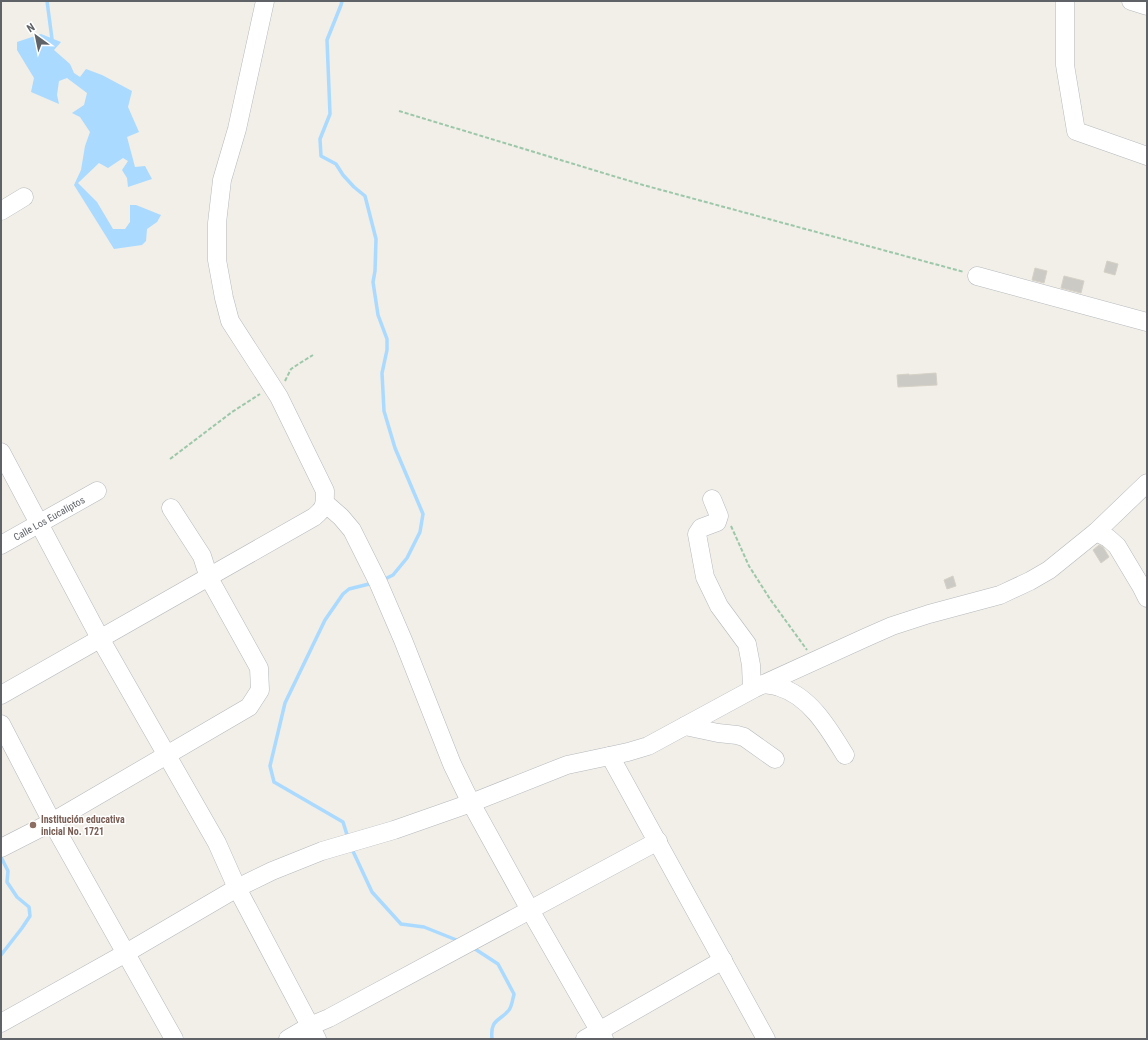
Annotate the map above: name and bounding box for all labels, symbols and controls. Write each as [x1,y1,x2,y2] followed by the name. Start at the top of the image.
[16,16,56,56] north arrow
[24,21,37,35] text: N
[12,494,87,543] street label: Calle Los Eucaliptos
[41,814,125,837] place label: Institución educativa inicial No. 1721
[28,820,38,830] marker: Institución educativa inicial No. 1721

